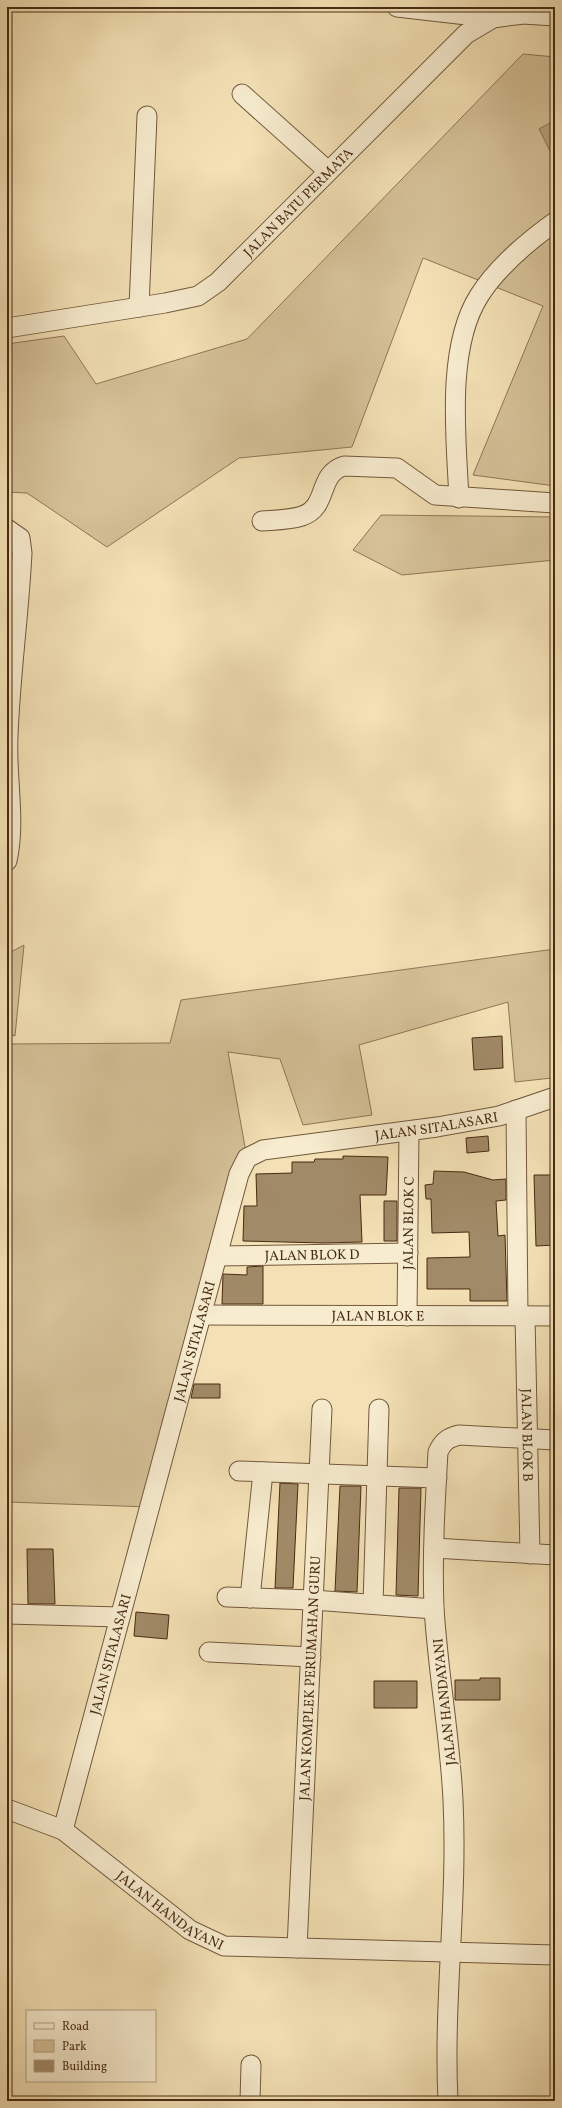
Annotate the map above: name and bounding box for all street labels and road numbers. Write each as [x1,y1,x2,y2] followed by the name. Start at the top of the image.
[240,144,358,262] street label: JALAN BATU PERMATA
[374,1108,500,1146] street label: JALAN SITALASARI
[399,1176,420,1270] street label: JALAN BLOK C
[265,1246,360,1266] street label: JALAN BLOK D
[170,1279,221,1404] street label: JALAN SITALASARI
[332,1307,424,1327] street label: JALAN BLOK E
[516,1388,536,1482] street label: JALAN BLOK B
[296,1555,326,1801] street label: JALAN KOMPLEK PERUMAHAN GURU
[86,1592,137,1717] street label: JALAN SITALASARI
[429,1637,462,1766] street label: JALAN HANDAYANI
[111,1867,226,1956] street label: JALAN HANDAYANI

